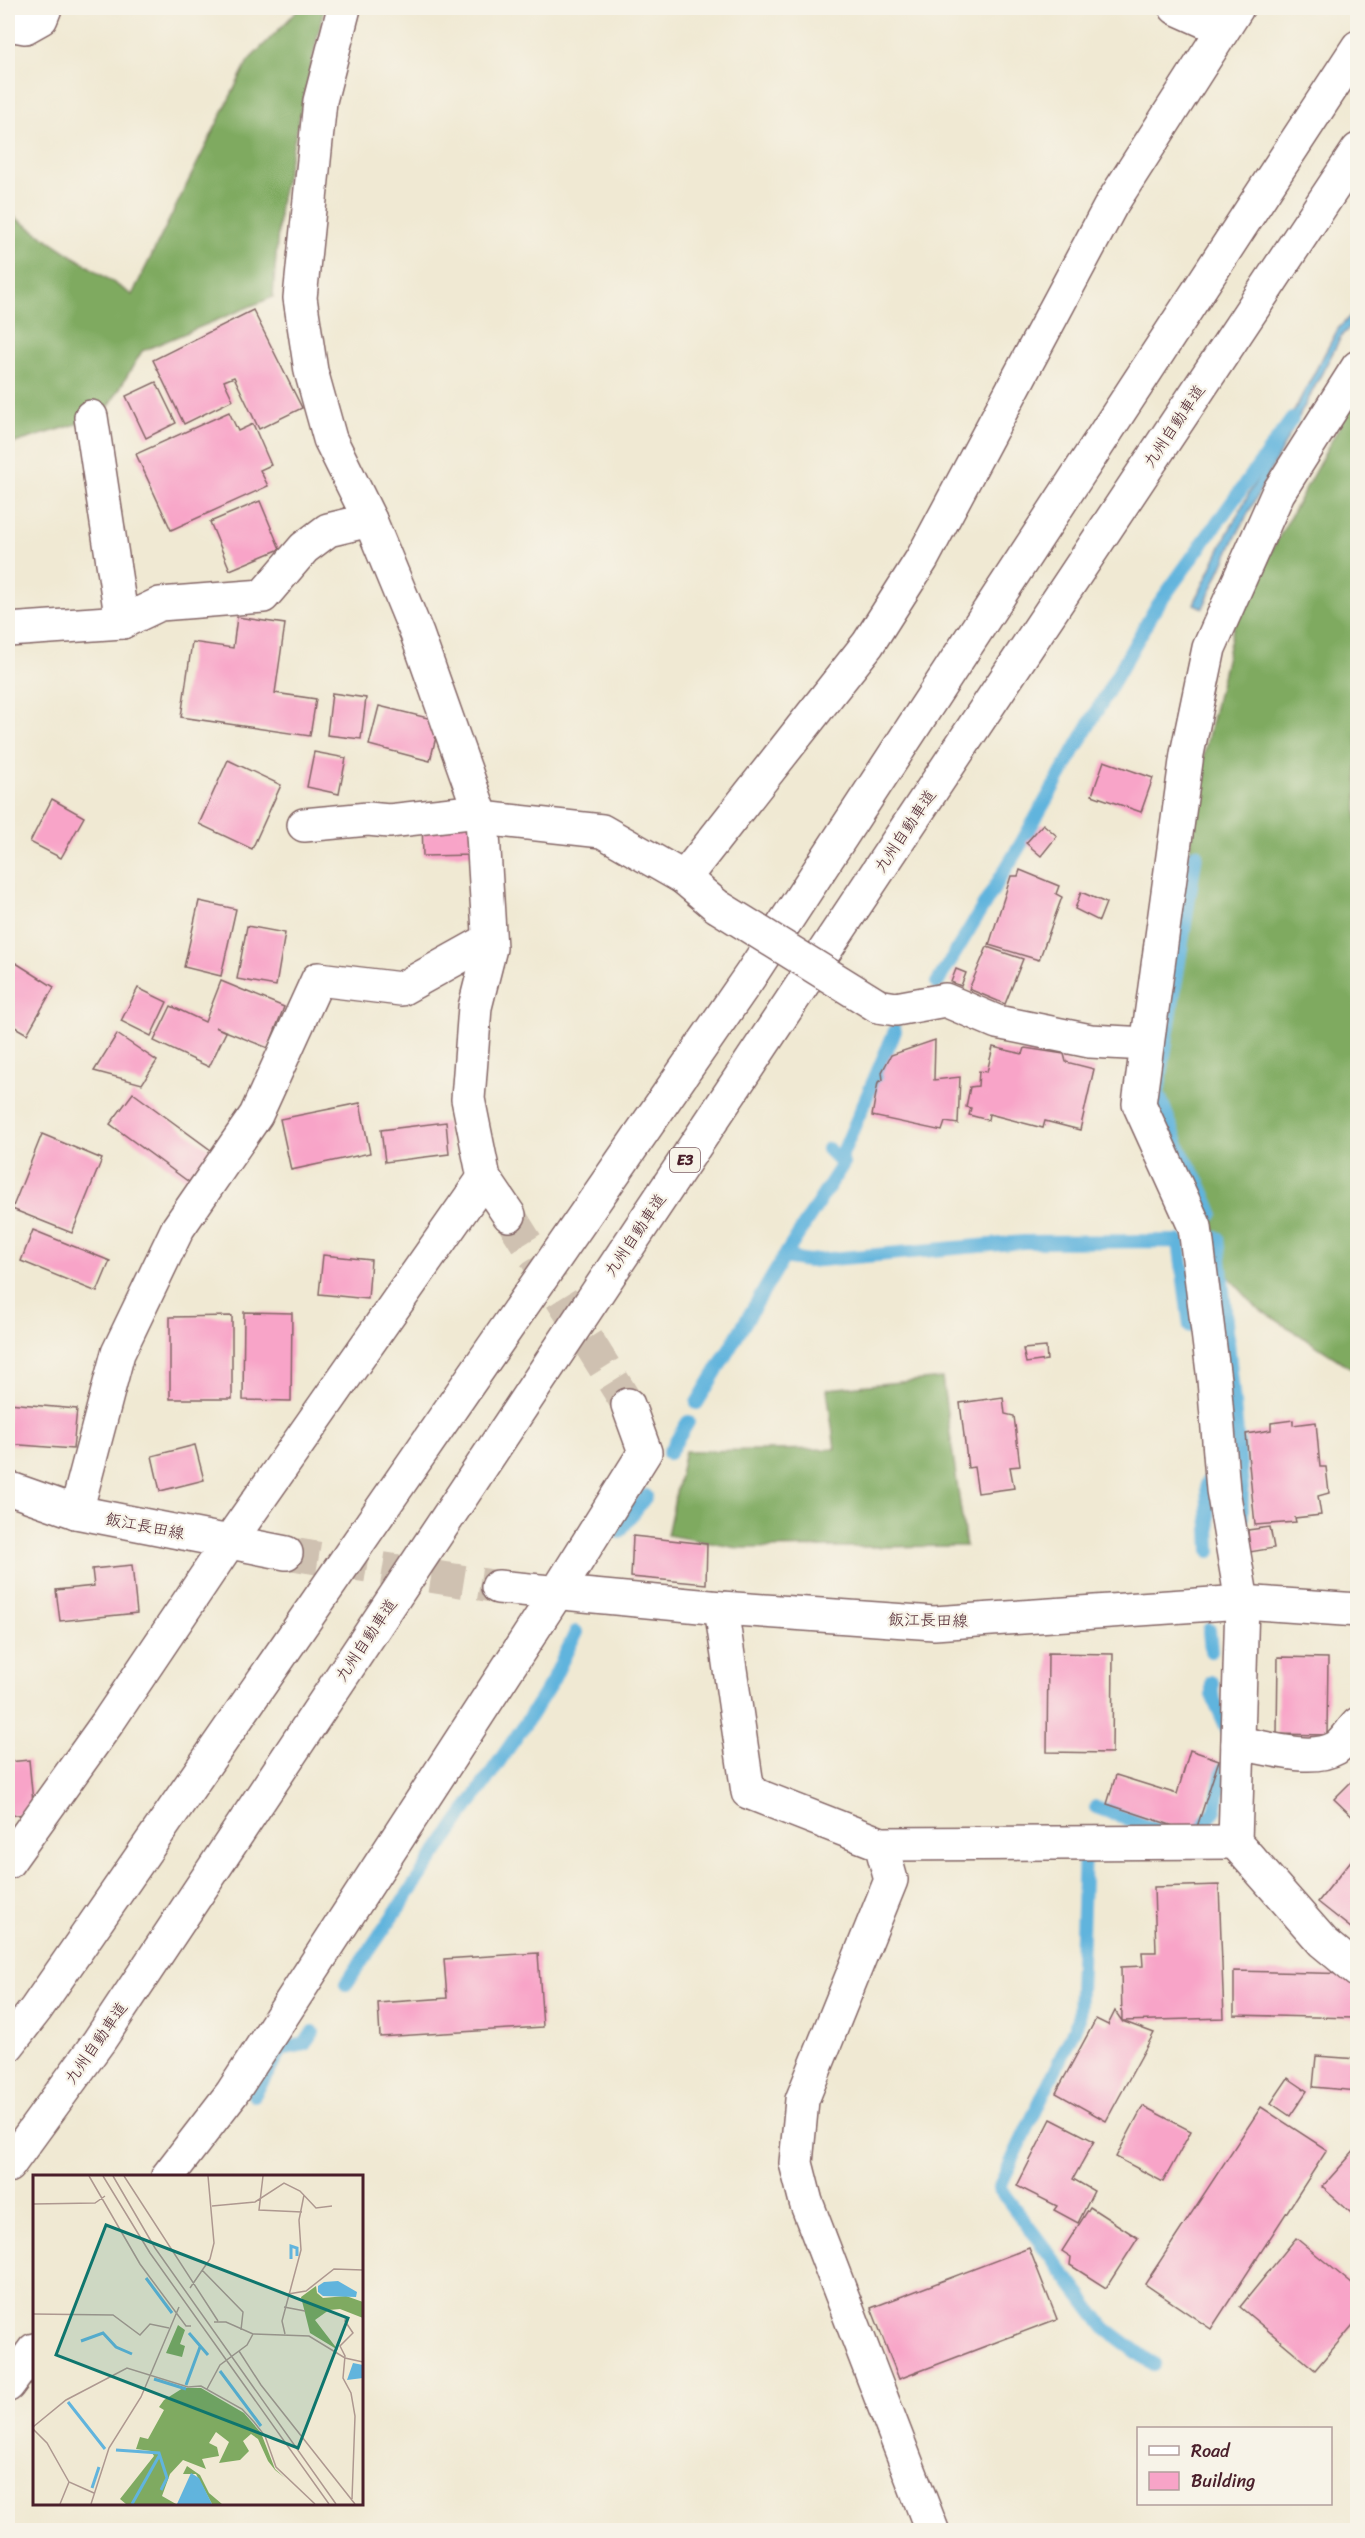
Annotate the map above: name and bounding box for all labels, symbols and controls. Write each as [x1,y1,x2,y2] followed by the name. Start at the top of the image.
[1135,378,1213,474] street label: 九州自動車道
[866,783,944,879] street label: 九州自動車道
[670,1148,700,1172] road number: E3
[596,1187,674,1283] street label: 九州自動車道
[103,1504,187,1548] street label: 飯江長田線
[327,1592,405,1688] street label: 九州自動車道
[888,1605,968,1635] street label: 飯江長田線
[57,1995,135,2091] street label: 九州自動車道
[33,2175,363,2505] inset map
[1137,2427,1332,2505] legend
[1191,2435,1231,2467] text: Road
[1191,2465,1255,2497] text: Building

